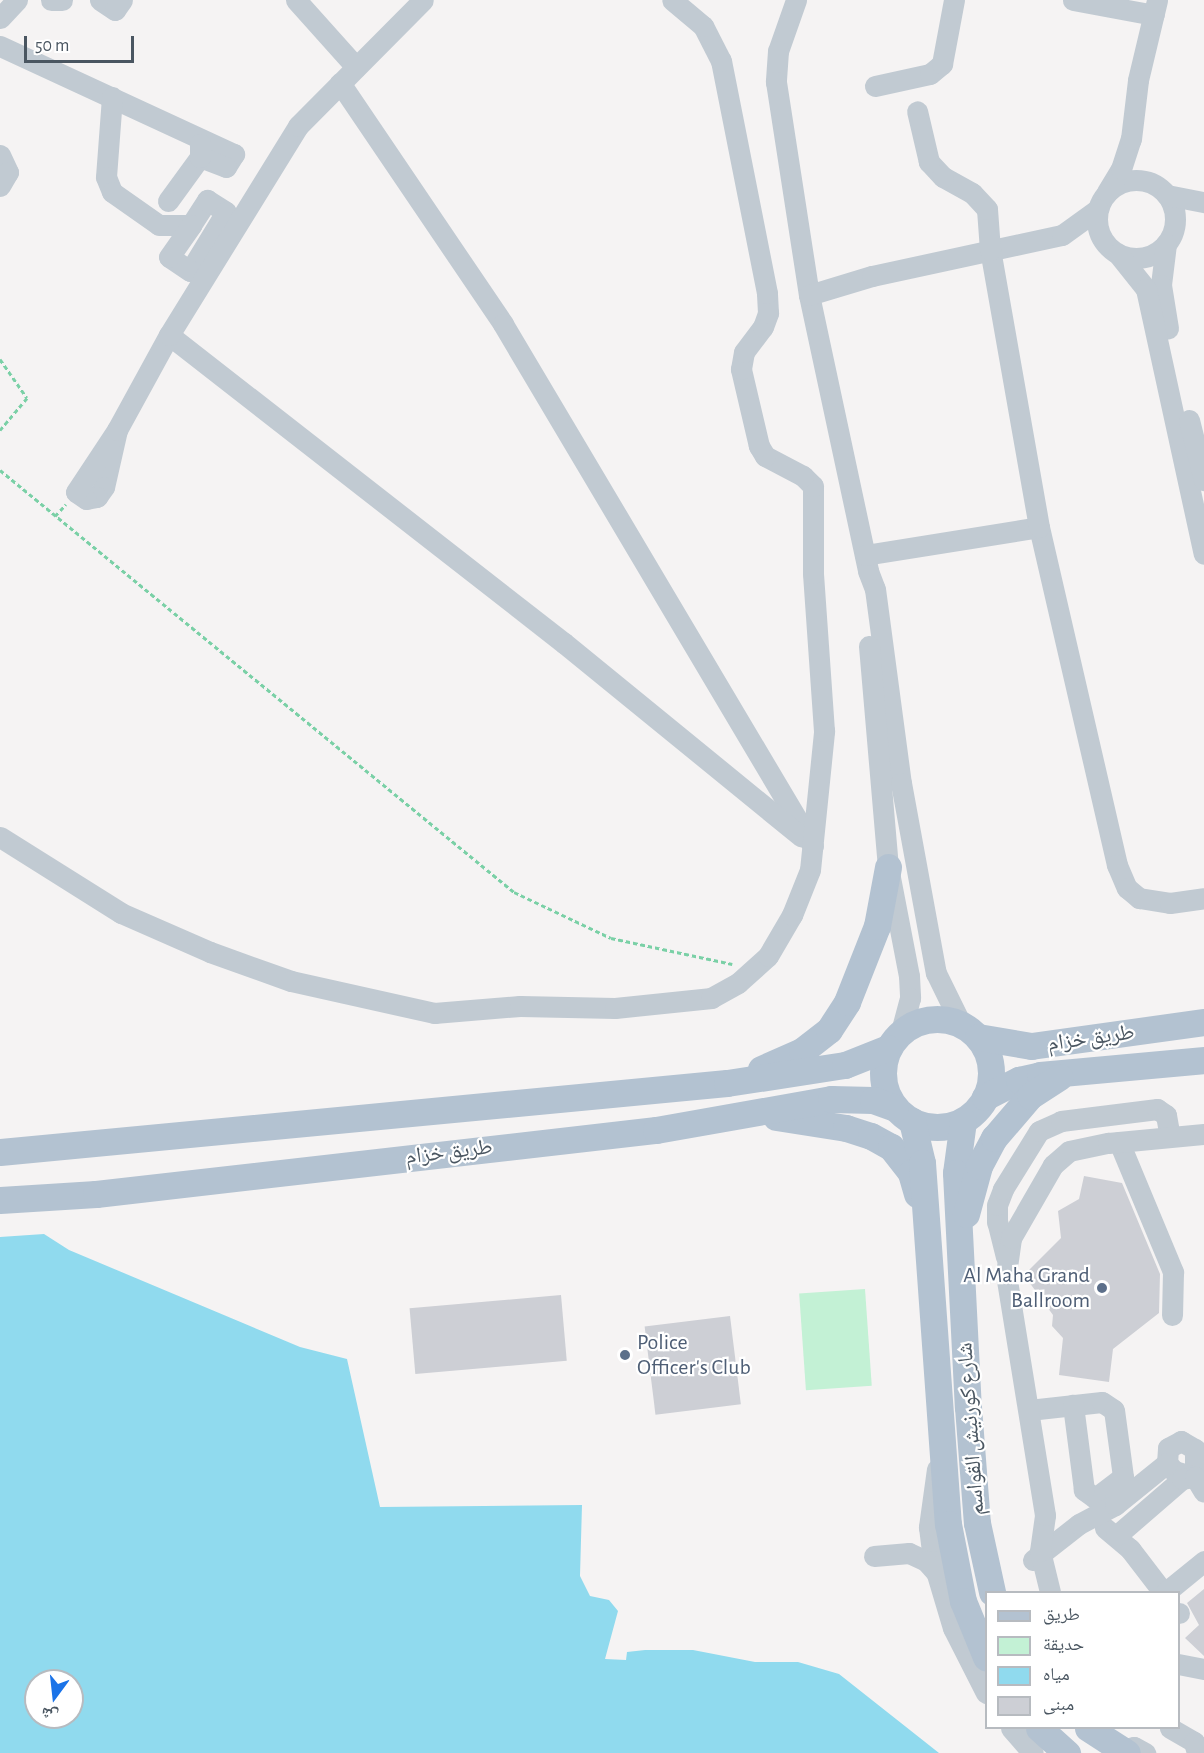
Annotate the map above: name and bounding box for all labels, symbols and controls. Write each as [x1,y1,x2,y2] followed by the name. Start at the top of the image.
[27,24,136,62] scale bar
[35,37,69,55] text: 50 m
[1046,1019,1136,1057] street label: طريق خزام
[404,1134,494,1170] street label: طريق خزام
[963,1262,1090,1314] place label: Al Maha Grand Ballroom
[1095,1281,1109,1295] marker: Al Maha Grand Ballroom
[637,1329,751,1380] place label: Police Officer's Club
[952,1342,990,1516] street label: شارع كورنيش القواسم
[618,1348,632,1362] marker: Police Officer's Club
[985,1591,1180,1729] legend
[1043,1606,1080,1624] text: طريق
[1043,1636,1084,1654] text: حديقة
[1043,1666,1070,1684] text: مياه
[24,1669,84,1729] north arrow
[1043,1696,1074,1714] text: مبنى
[40,1705,60,1724] text: ش

